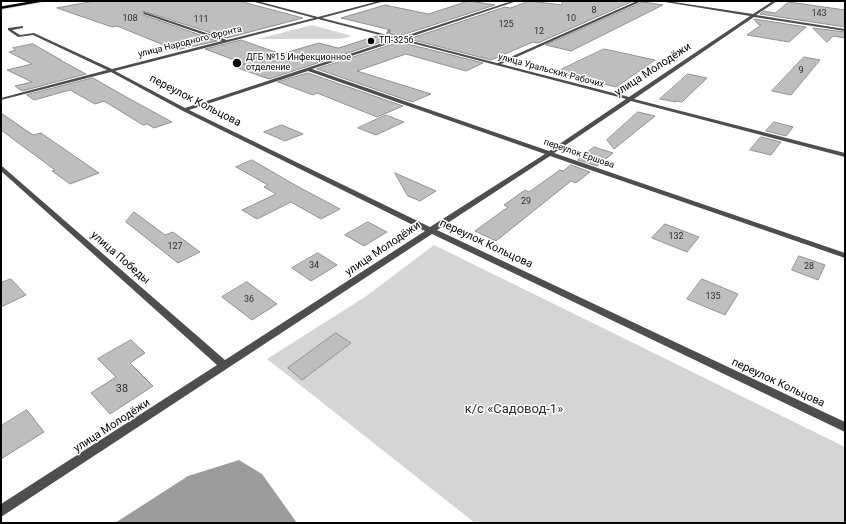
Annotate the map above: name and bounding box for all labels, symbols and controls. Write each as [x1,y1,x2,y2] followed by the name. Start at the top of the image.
[591,6,597,16] house number: 8
[811,9,827,19] house number: 143
[122,14,138,24] house number: 108
[566,14,576,24] house number: 10
[193,15,209,25] house number: 111
[498,20,514,30] house number: 125
[137,24,243,60] street label: улица Народного Фронта
[534,27,544,37] house number: 12
[366,36,376,46] marker: ТП-3256
[379,36,414,46] place label: ТП-3256
[612,40,694,100] street label: улица Молодёжи
[497,52,605,90] street label: улица Уральских Рабочих
[246,53,351,74] place label: ДГБ №15 Инфекционное отделение
[231,57,243,69] marker: ДГБ №15 Инфекционное отделение
[798,66,804,76] house number: 9
[147,72,243,130] street label: переулок Кольцова
[542,137,616,171] street label: переулок Ершова
[521,197,531,207] house number: 29
[437,217,535,271] street label: переулок Кольцова
[343,219,423,279] street label: улица Молодёжи
[88,229,152,287] street label: улица Победы
[668,232,684,242] house number: 132
[167,242,183,252] house number: 127
[309,261,319,271] house number: 34
[804,262,814,272] house number: 28
[705,292,721,302] house number: 135
[244,295,254,305] house number: 36
[729,356,827,410] street label: переулок Кольцова
[116,382,128,396] house number: 38
[71,396,153,456] street label: улица Молодёжи
[465,402,563,418] park label: к/с «Садовод-1»

